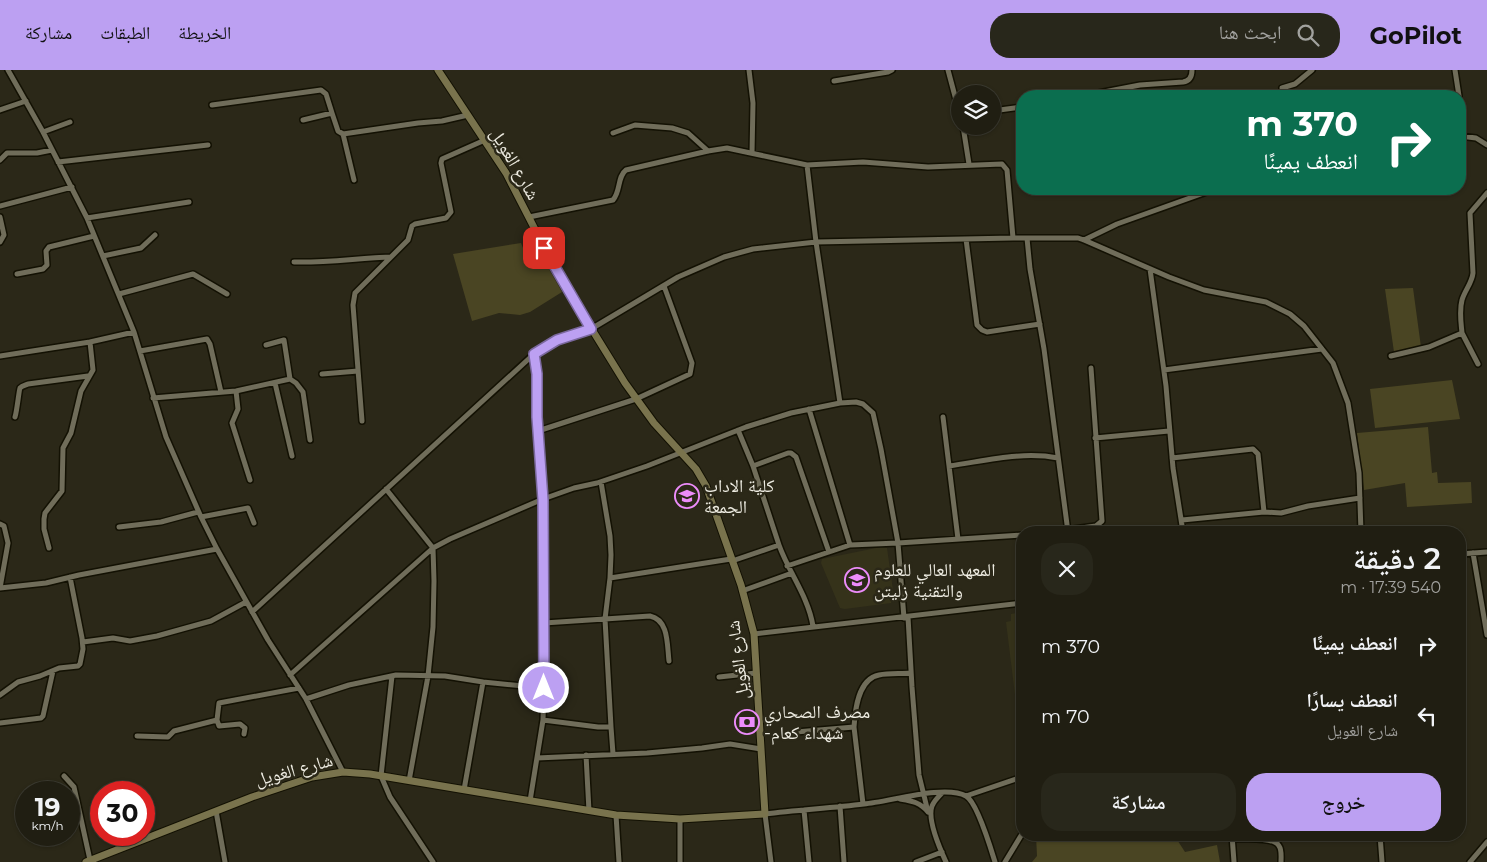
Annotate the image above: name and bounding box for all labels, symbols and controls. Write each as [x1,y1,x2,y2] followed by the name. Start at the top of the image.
[990,13,1340,58] search box
[1219,21,1282,44] text: ابحث هنا
[1294,21,1322,49] icon: search
[1370,21,1462,50] text: GoPilot
[25,22,72,44] text: مشاركة
[100,22,150,44] text: الطبقات
[178,22,231,44] text: الخريطة
[951,85,1001,135] map controls
[951,85,1001,135] button: layers
[1246,102,1358,145] text: 370 m
[1376,110,1441,175] icon: right
[486,124,544,204] street label: شارع الغويل
[1263,148,1358,175] text: انعطف يمينًا
[523,227,565,269] pin
[530,234,558,262] icon: arrive
[704,475,775,518] place label: كلية اﻻداب الجمعة
[674,483,700,509] school or university icon: كلية اﻻداب الجمعة
[1353,540,1441,577] text: 2 دقيقة
[1041,543,1093,595] button: close
[874,559,995,602] place label: المعهد العالي للعلوم والتقنية زليتن
[844,567,870,593] school or university icon: المعهد العالي للعلوم والتقنية زليتن
[1340,578,1441,597] text: 540 m · 17:39
[722,619,754,701] street label: شارع الغويل
[1312,632,1398,655] text: انعطف يمينًا
[1413,632,1441,660] icon: right
[1041,635,1100,658] text: 370 m
[517,661,569,713] position arrow
[1306,689,1398,712] text: انعطف يسارًا
[764,701,870,745] place label: مصرف الصحاري -شهداء كعام
[1413,702,1441,730] icon: left
[1041,705,1090,728] text: 70 m
[734,709,760,735] bank icon: مصرف الصحاري -شهداء كعام
[1327,721,1398,740] text: شارع الغويل
[253,749,335,791] street label: شارع الغويل
[1041,773,1236,831] button: مشاركة
[1246,773,1441,831] button: خروج
[90,781,155,846] speed limit sign: 30
[35,792,60,822] text: 19
[31,818,64,833] text: km/h

